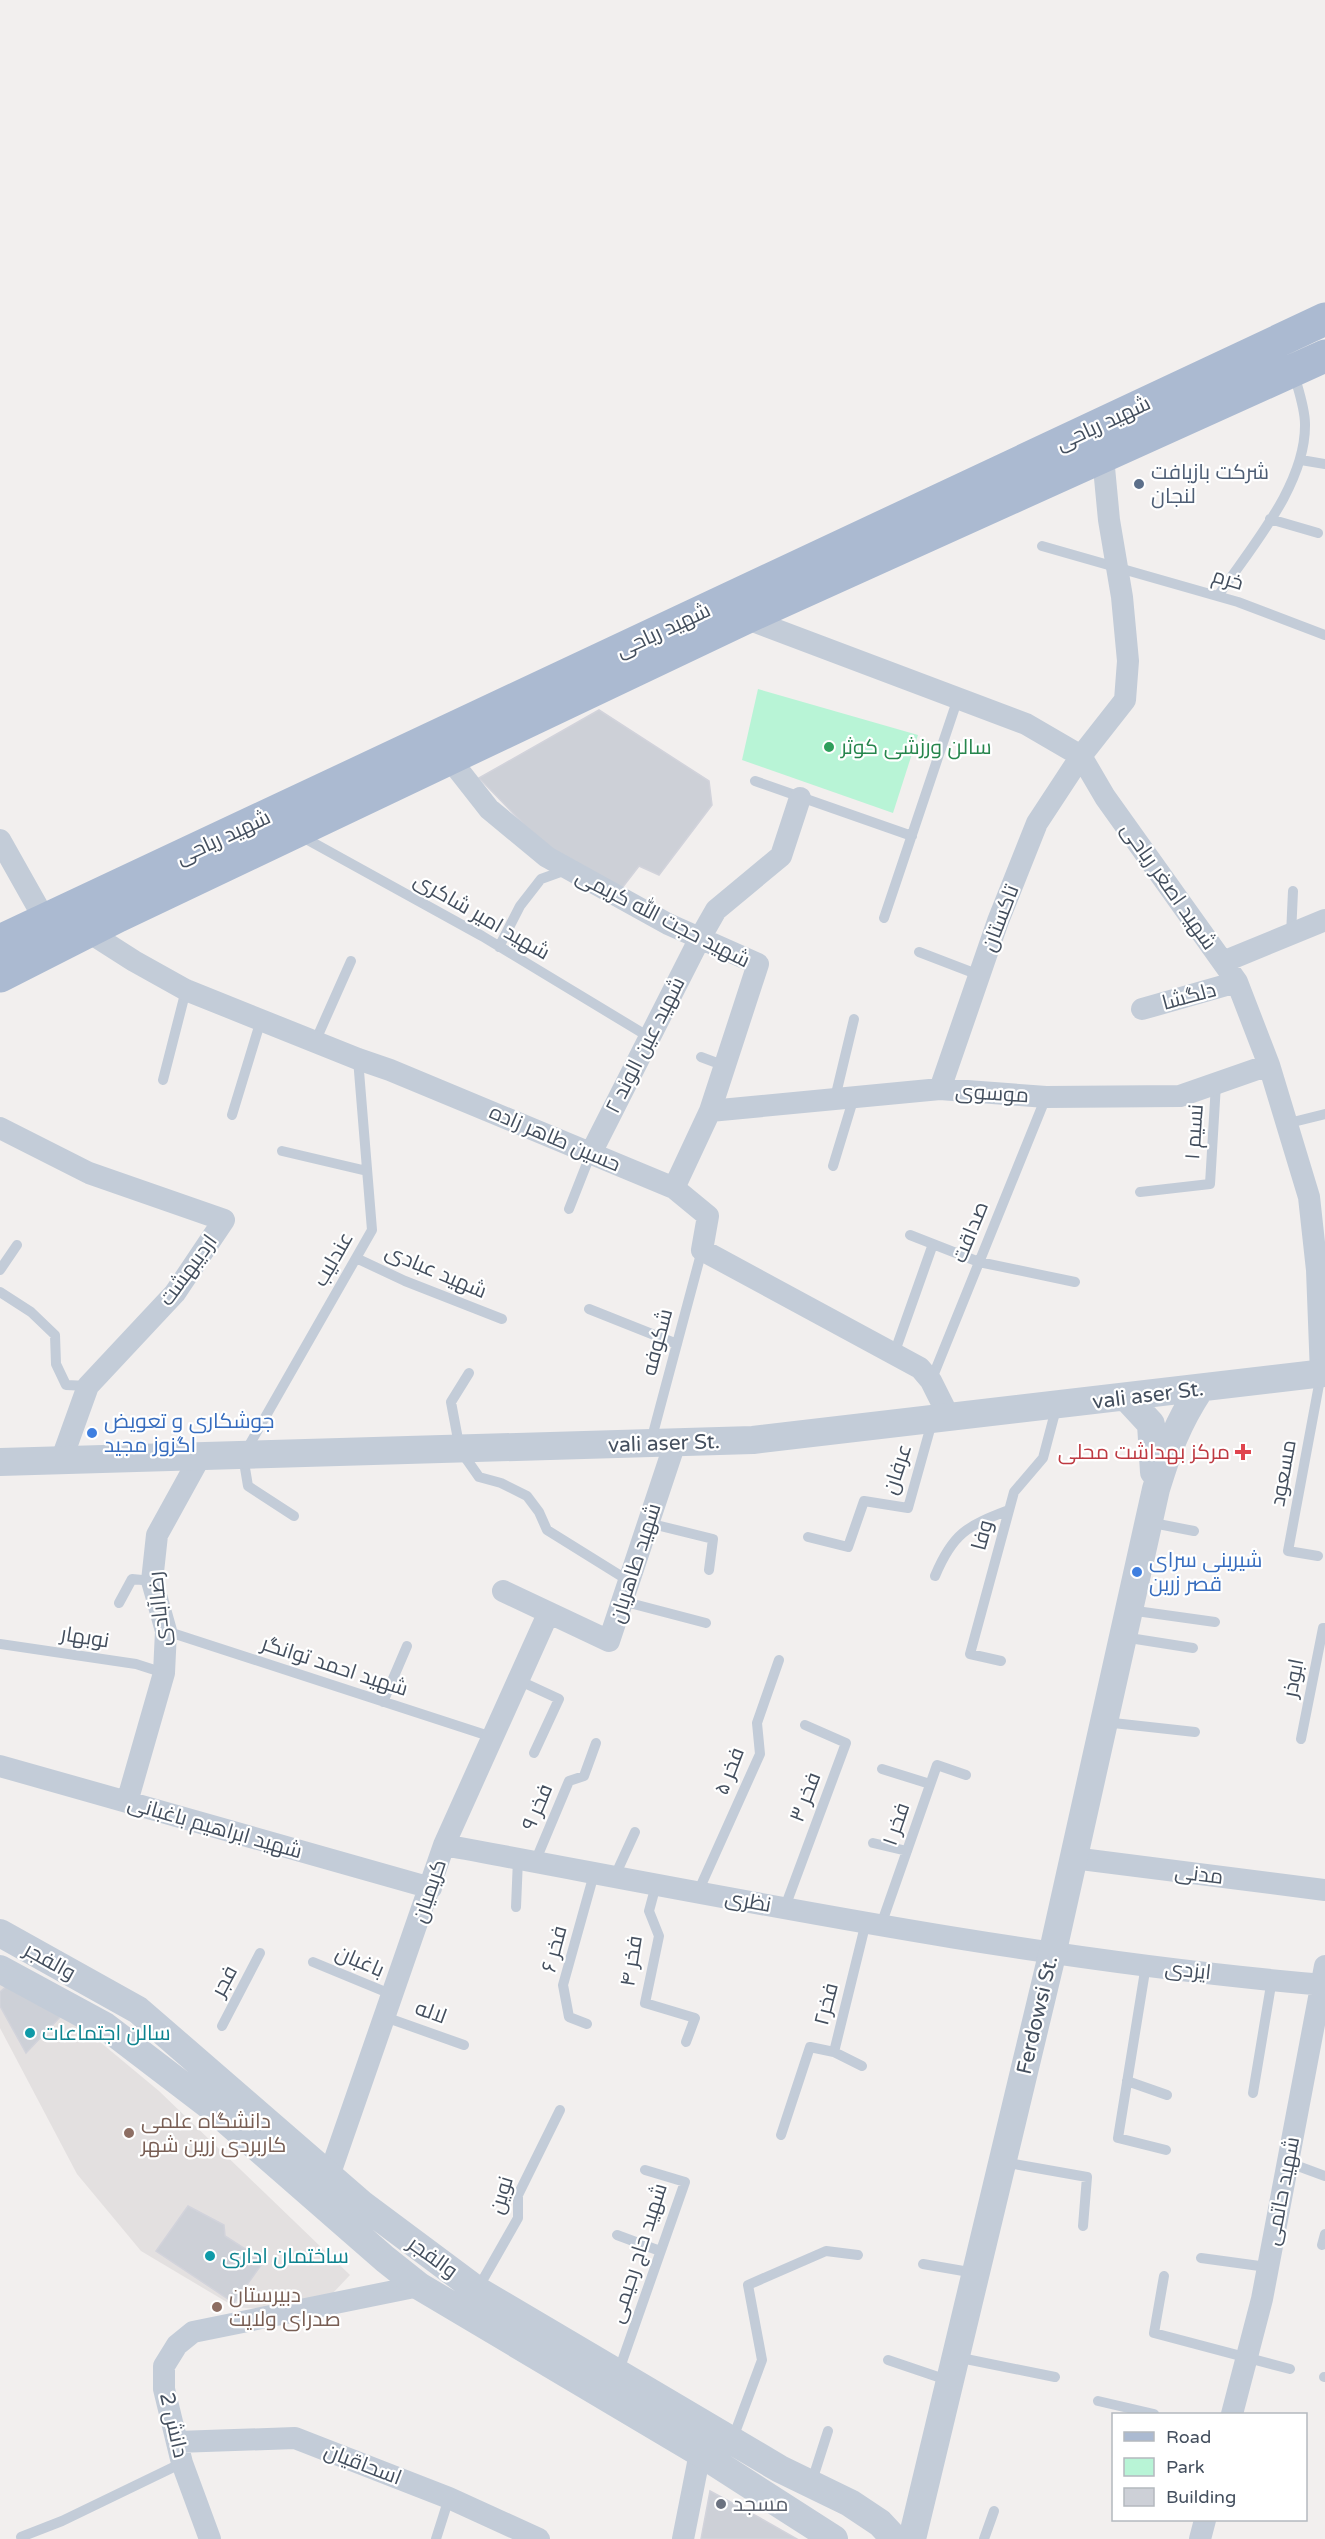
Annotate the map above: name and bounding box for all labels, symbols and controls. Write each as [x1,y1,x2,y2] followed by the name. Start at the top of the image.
[1052,391,1155,456] street label: شهید ریاحی
[1151,460,1269,509] place label: شرکت بازیافت لنجان
[1132,477,1146,491] marker: شرکت بازیافت لنجان
[1209,563,1246,597] street label: خرم
[612,598,715,663] street label: شهید ریاحی
[840,735,992,760] place label: سالن ورزشی کوثر
[822,740,836,754] marker: سالن ورزشی کوثر
[172,805,275,870] street label: شهید ریاحی
[1115,818,1222,955] street label: شهید اصغر ریاحی
[572,862,755,973] street label: شهید حجت الله کریمی
[409,867,554,966] street label: شهید امیر شاکری
[976,881,1025,955] street label: تاکستان
[600,973,691,1118] street label: شهید عین الوند ۲
[1159,977,1219,1016] street label: دلگشا
[954,1078,1030,1109] street label: موسوی
[486,1100,624,1177] street label: حسین طاهر زاده
[1180,1103,1210,1161] street label: نسیم ۱
[947,1198,994,1267] street label: صداقت
[308,1227,359,1291] street label: عندلیب
[154,1230,223,1311] street label: اردیبهشت
[381,1239,490,1304] street label: شهید عبادی
[637,1306,678,1378] street label: شکوفه
[1091,1376,1205,1415] street label: vali aser St.
[104,1409,274,1458] place label: جوشکاری و تعویض اگزوز مجید
[85,1426,99,1440] marker: جوشکاری و تعویض اگزوز مجید
[608,1429,720,1458] street label: vali aser St.
[1265,1438,1302,1508] street label: مسعود
[1058,1440,1230,1465] place label: مرکز بهداشت محلی
[878,1441,917,1498] street label: عرفان
[1234,1443,1252,1461] marker: مرکز بهداشت محلی
[604,1500,667,1626] street label: شهید طاهریان
[966,1517,998,1553] street label: وفا
[1149,1548,1262,1597] place label: شیرینی سرای قصر زرین
[1130,1565,1144,1579] marker: شیرینی سرای قصر زرین
[143,1570,176,1648] street label: رضاآبادی
[58,1621,111,1654] street label: نوبهار
[258,1631,411,1702] street label: شهید احمد توانگر
[1277,1657,1309,1701] street label: ابوذر
[709,1744,750,1798] street label: فخر ۵
[785,1769,826,1826] street label: فخر ۳
[517,1780,558,1834] street label: فخر ۹
[124,1791,305,1865] street label: شهید ابراهیم باغبانی
[878,1799,915,1849] street label: فخر ۱
[407,1856,452,1926] street label: کریمیان
[1173,1859,1225,1890] street label: مدنی
[723,1885,773,1918] street label: نظری
[536,1923,573,1975] street label: فخر ۶
[615,1934,648,1988] street label: فخر ۴
[19,1937,80,1986] street label: والفجر
[332,1940,388,1983] street label: باغبان
[1012,1953,1063,2077] street label: Ferdowsi St.
[1164,1956,1212,1985] street label: ایزدی
[205,1961,243,2002] street label: فجر
[809,1980,844,2028] street label: فخر۲
[412,1995,450,2030] street label: لاله
[42,2021,171,2046] place label: سالن اجتماعات
[23,2026,37,2040] marker: سالن اجتماعات
[140,2109,287,2158] place label: دانشگاه علمی کاربردی زرین شهر
[122,2126,136,2140] marker: دانشگاه علمی کاربردی زرین شهر
[1260,2135,1305,2248] street label: شهید حاتمی
[484,2173,519,2217] street label: نوین
[604,2180,674,2327] street label: شهید حاج رحیمی
[402,2230,462,2284] street label: والفجر
[222,2244,349,2269] place label: ساختمان اداری
[203,2249,217,2263] marker: ساختمان اداری
[229,2283,341,2332] place label: دبیرستان صدرای ولایت
[210,2300,224,2314] marker: دبیرستان صدرای ولایت
[154,2390,193,2460] street label: دانش 2
[1112,2413,1307,2521] legend
[1166,2426,1211,2448] text: Road
[321,2438,405,2491] street label: اسحاقیان
[1166,2456,1205,2478] text: Park
[1166,2486,1236,2508] text: Building
[733,2492,788,2517] place label: مسجد
[714,2497,728,2511] marker: مسجد

